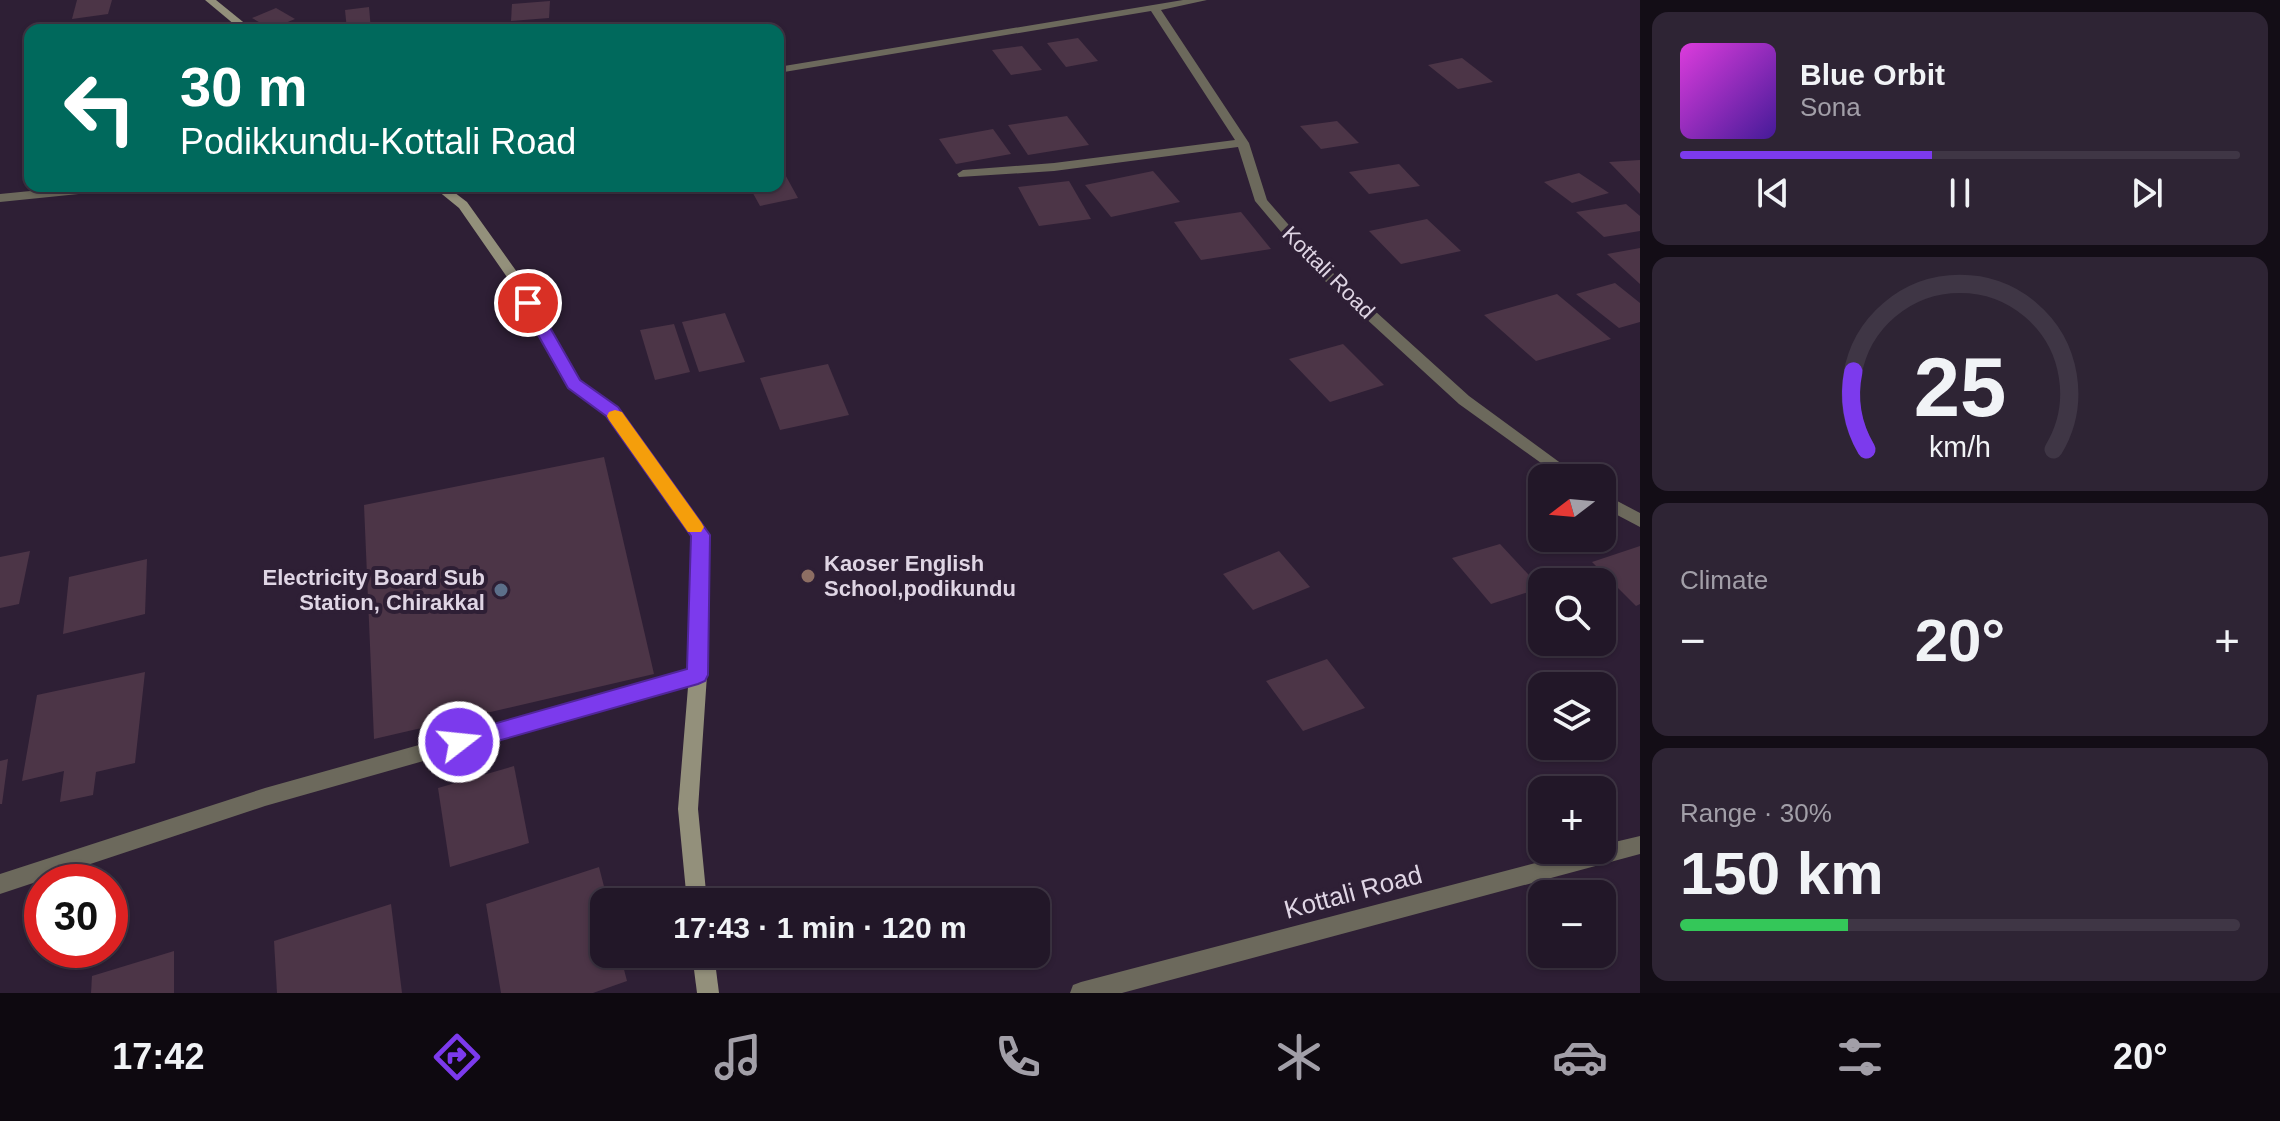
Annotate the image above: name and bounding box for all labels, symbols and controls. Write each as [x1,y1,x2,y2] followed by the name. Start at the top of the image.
[180,55,308,118] text: 30 m
[48,56,152,160] icon: left
[1800,58,1945,91] text: Blue Orbit
[1800,92,1861,122] text: Sona
[180,121,576,162] text: Podikkundu-Kottali Road
[1751,171,1795,215] icon: previous
[1938,171,1982,215] icon: pause
[2125,171,2169,215] icon: next
[1277,221,1380,324] street label: Kottali Road
[494,269,562,337] pin
[506,281,550,325] icon: arrive
[1914,340,2006,433] text: 25
[1929,431,1991,463] text: km/h
[1528,464,1616,552] north arrow
[1528,464,1616,968] map controls
[824,551,1016,601] place label: Kaoser English School,podikundu
[262,565,485,615] place label: Electricity Board Sub Station, Chirakkal
[1680,565,1768,595] text: Climate
[799,567,817,585] marker: Kaoser English School,podikundu
[1528,568,1616,656] button: search
[492,581,510,599] marker: Electricity Board Sub Station, Chirakkal
[1915,607,2005,674] text: 20°
[1680,616,1706,665] text: −
[2214,616,2240,665] text: +
[1528,672,1616,760] button: layers
[417,700,501,784] position arrow
[1528,776,1616,864] button: +
[1680,798,1832,828] text: Range · 30%
[1680,840,1884,907] text: 150 km
[1281,859,1425,925] street label: Kottali Road
[24,864,128,968] speed limit sign: 30
[1528,880,1616,968] button: −
[673,911,967,944] text: 17:43 · 1 min · 120 m
[429,1029,485,1085] icon: directions
[710,1029,766,1085] icon: music
[990,1029,1046,1085] icon: phone
[1271,1029,1327,1085] icon: climate
[1552,1029,1608,1085] icon: car
[1832,1029,1888,1085] icon: filters
[112,1036,204,1077] text: 17:42
[2113,1036,2168,1077] text: 20°

